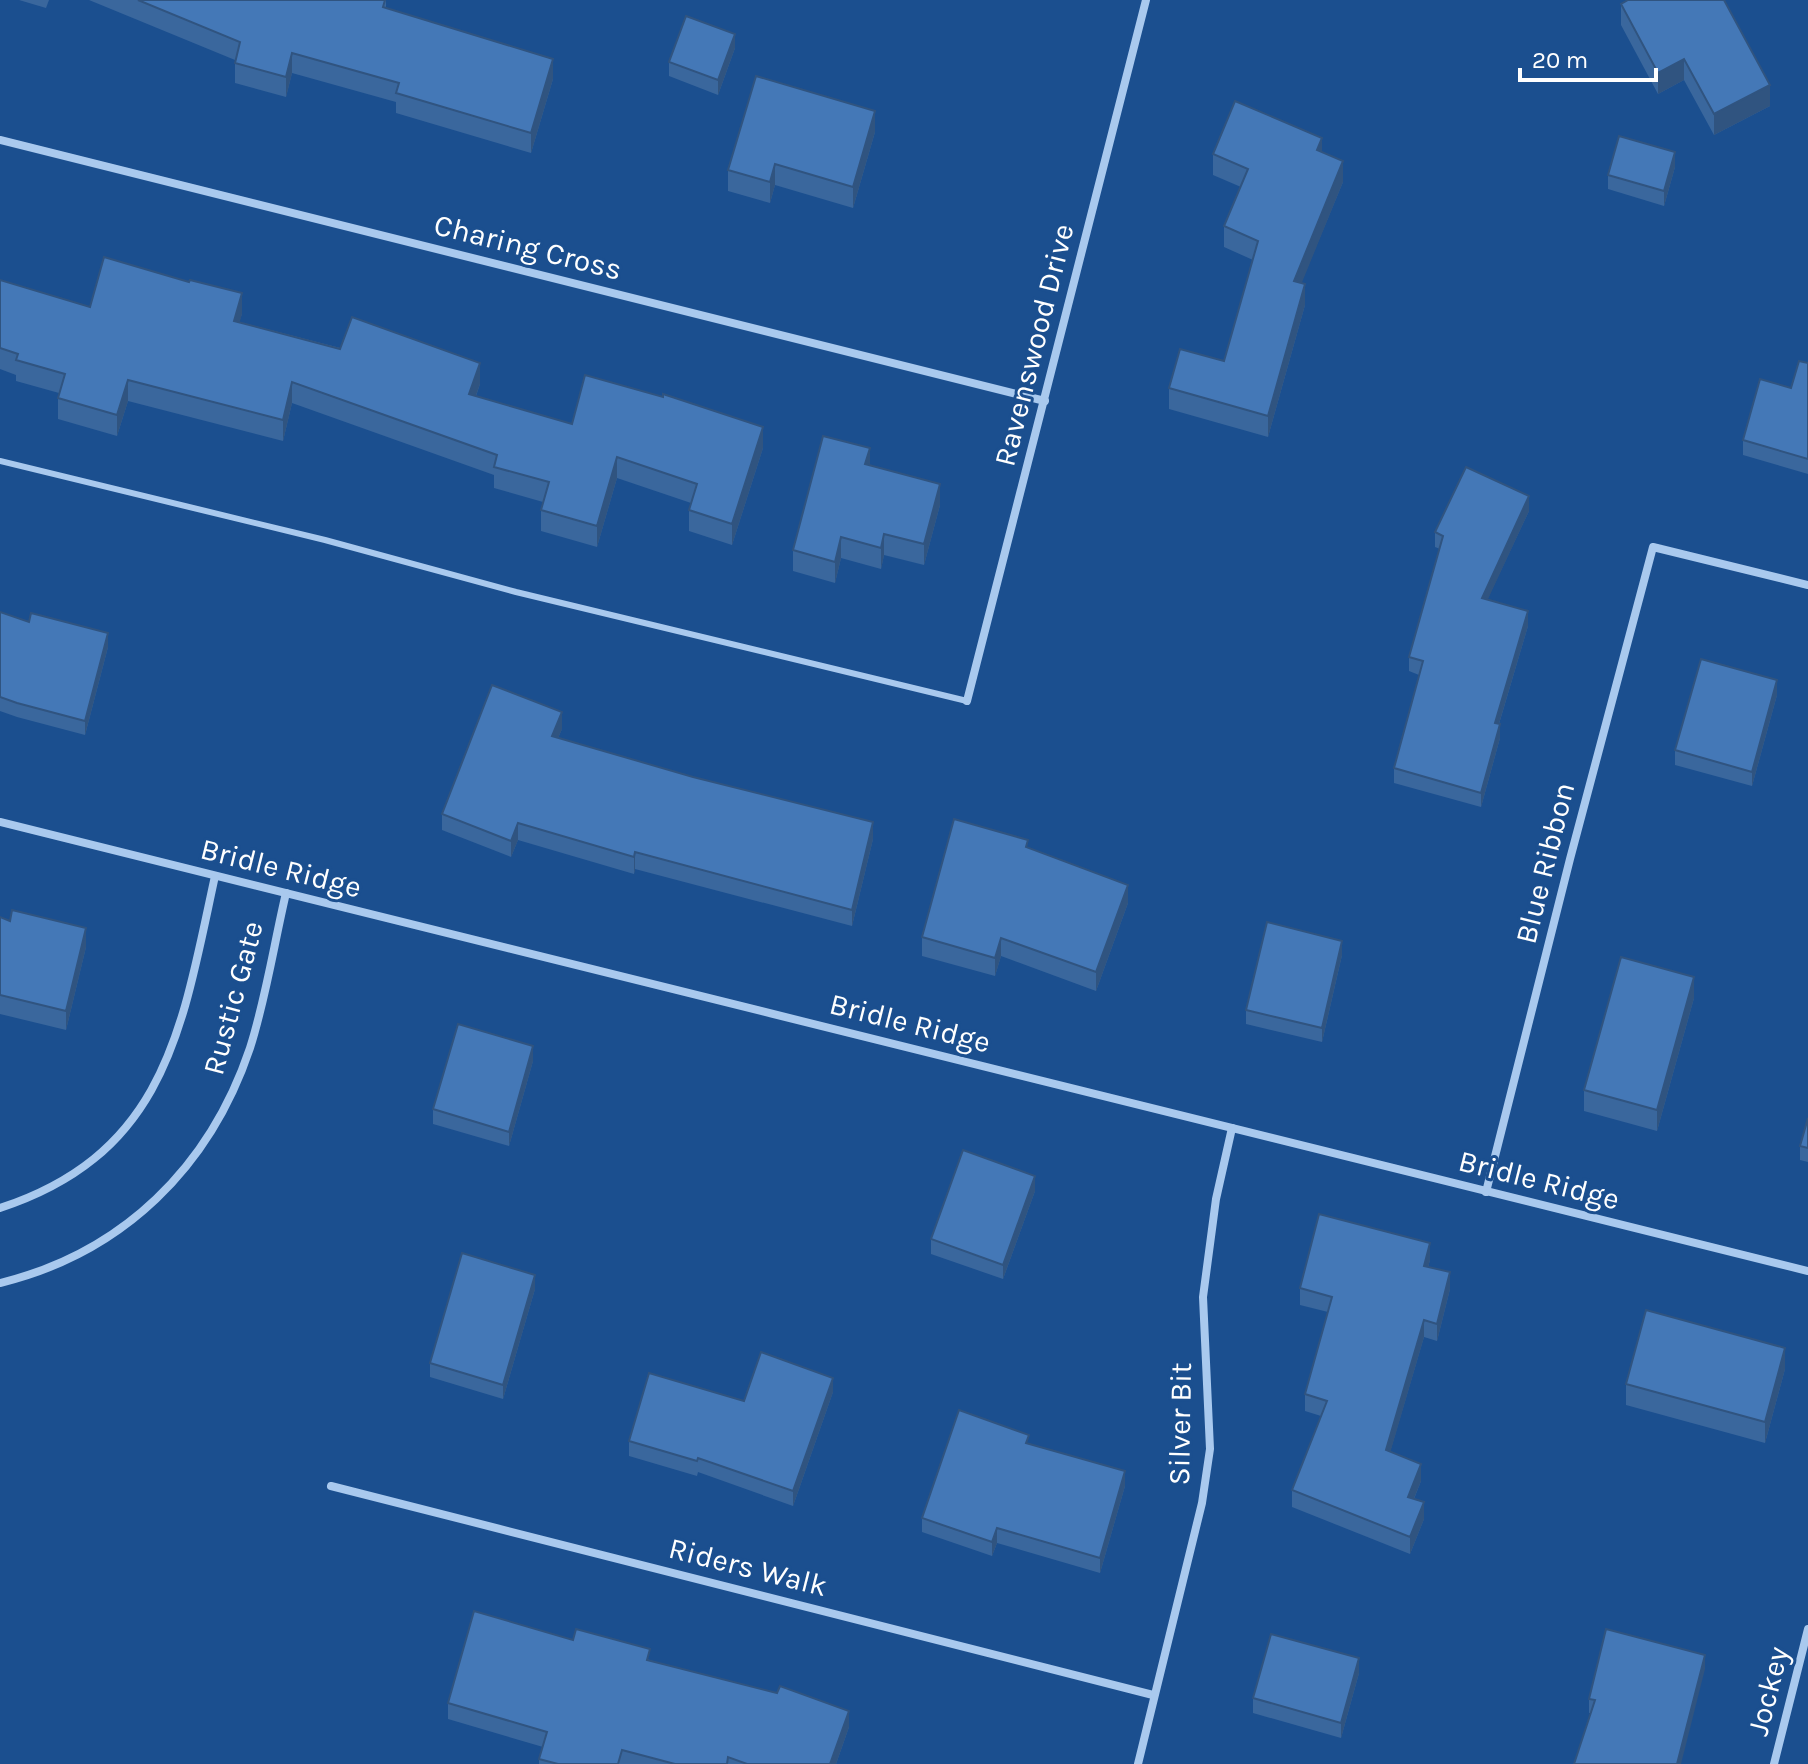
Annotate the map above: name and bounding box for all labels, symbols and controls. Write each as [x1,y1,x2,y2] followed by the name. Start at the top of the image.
[1520,32,1656,82] scale bar
[1532,46,1588,74] text: 20 m
[430,206,626,288] street label: Charing Cross
[986,220,1082,470] street label: Ravenswood Drive
[1508,779,1582,947] street label: Blue Ribbon
[197,831,365,905] street label: Bridle Ridge
[195,917,271,1079] street label: Rustic Gate
[826,986,994,1060] street label: Bridle Ridge
[1455,1143,1623,1217] street label: Bridle Ridge
[1161,1362,1199,1486] street label: Silver Bit
[665,1530,831,1604] street label: Riders Walk
[1740,1643,1796,1739] street label: Jockey

